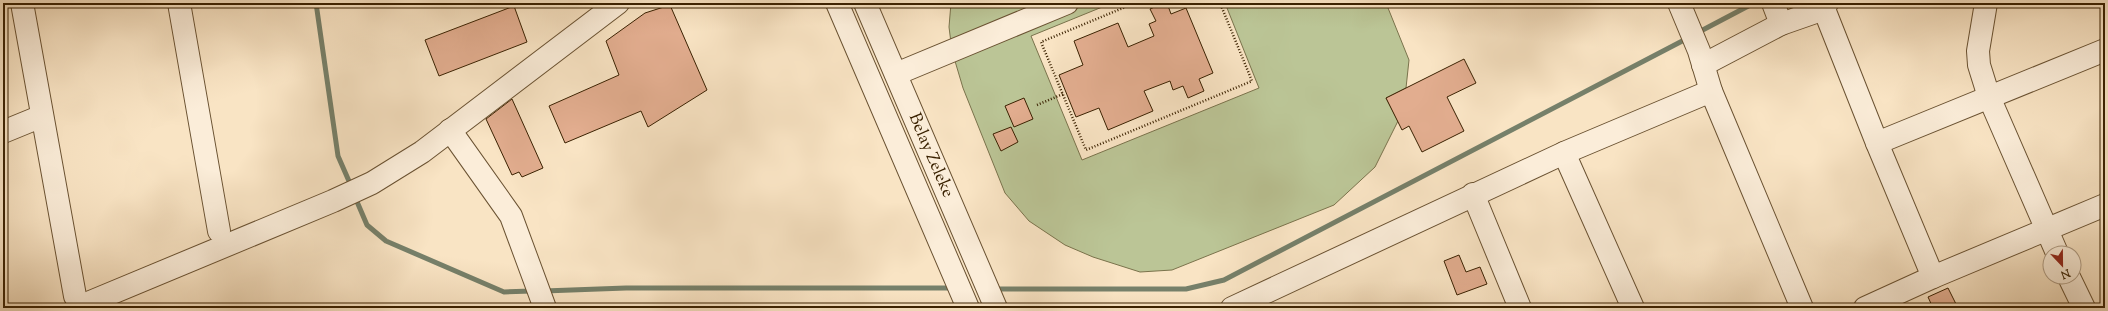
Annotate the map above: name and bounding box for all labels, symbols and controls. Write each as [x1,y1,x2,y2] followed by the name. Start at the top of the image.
[902,110,959,202] street label: Belay Zeleke
[2042,245,2082,285] north arrow
[2058,264,2073,282] text: N

